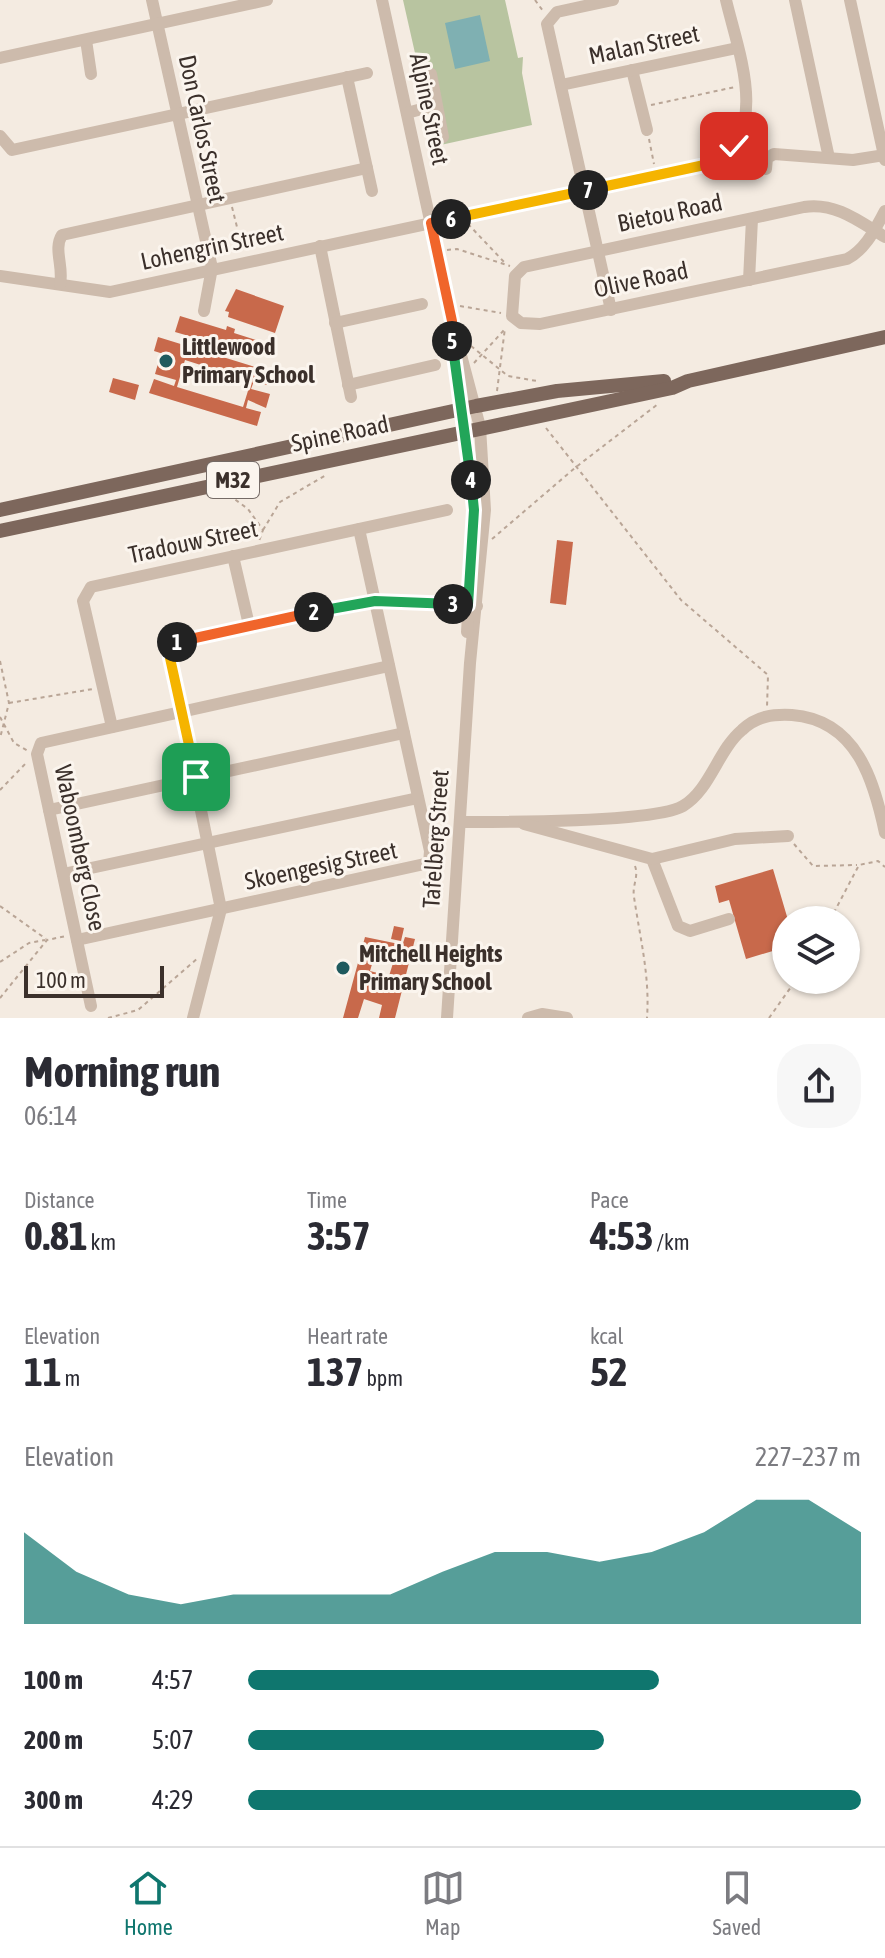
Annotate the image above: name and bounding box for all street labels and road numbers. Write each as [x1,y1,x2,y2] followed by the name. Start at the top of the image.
[586,20,702,69] street label: Malan Street
[404,51,455,167] street label: Alpine Street
[174,52,231,205] street label: Don Carlos Street
[615,188,725,237] street label: Bietou Road
[138,218,286,275] street label: Lohengrin Street
[591,256,690,303] street label: Olive Road
[289,410,391,457] street label: Spine Road
[207,462,259,498] road number: M32
[126,515,260,568] street label: Tradouw Street
[50,762,111,933] street label: Waboomberg Close
[417,769,454,909] street label: Tafelberg Street
[242,836,400,895] street label: Skoengesig Street

